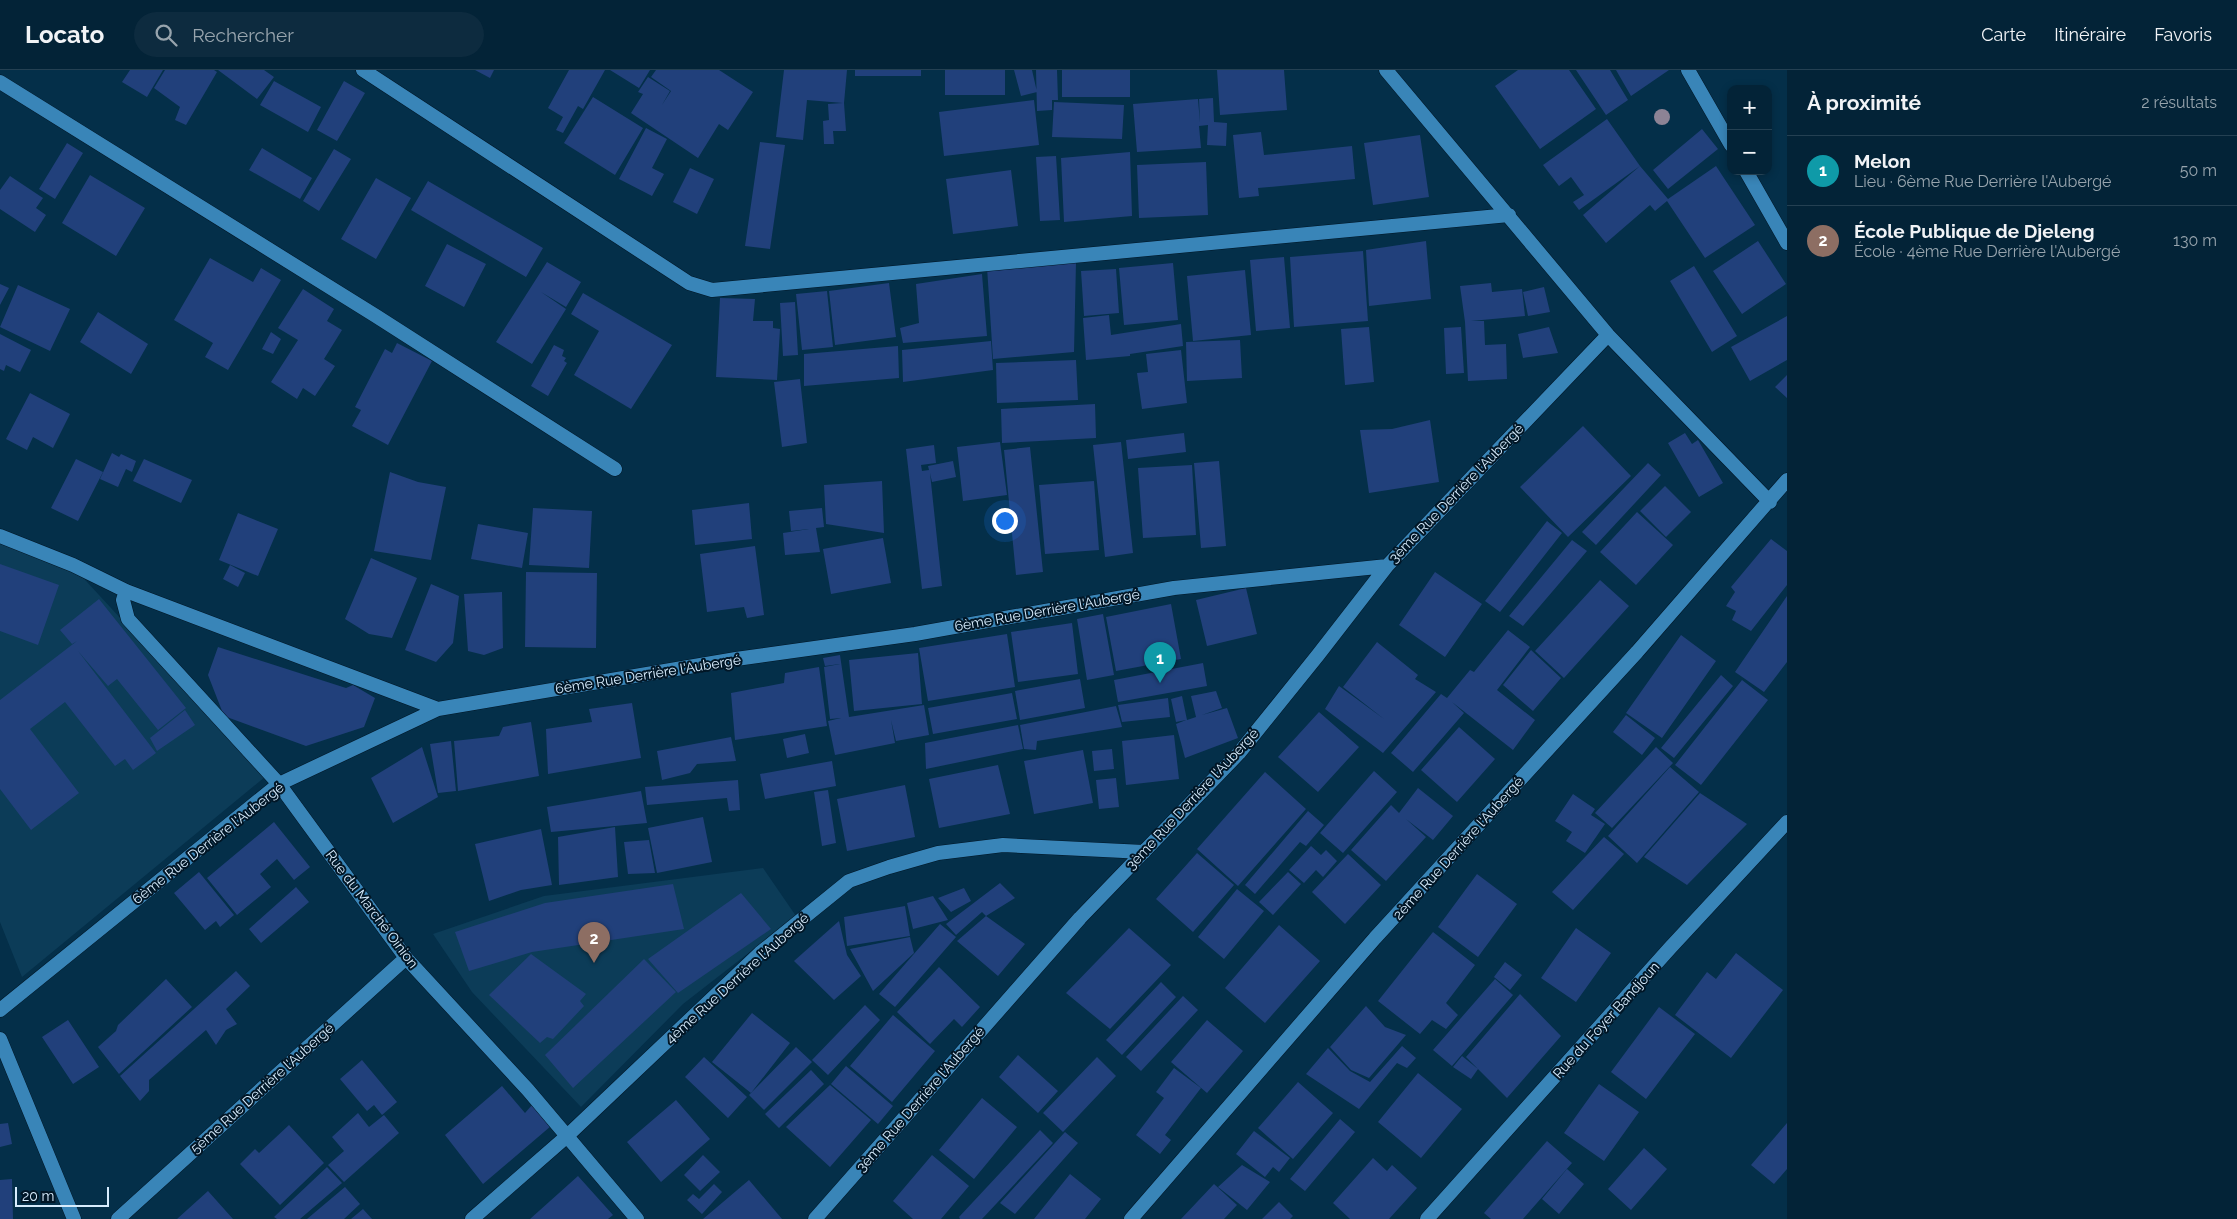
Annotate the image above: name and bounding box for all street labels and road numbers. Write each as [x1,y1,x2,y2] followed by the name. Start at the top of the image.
[1385,420,1527,566] street label: 3ème Rue Derrière l'Aubergé
[953,586,1141,634] street label: 6ème Rue Derrière l'Aubergé
[554,651,742,697] street label: 6ème Rue Derrière l'Aubergé
[1122,725,1262,873] street label: 3ème Rue Derrière l'Aubergé
[1390,773,1526,923] street label: 2ème Rue Derrière l'Aubergé
[129,779,287,907] street label: 6ème Rue Derrière l'Aubergé
[323,847,421,971] street label: Rue du Marché Oinion
[662,909,812,1047] street label: 4ème Rue Derrière l'Aubergé
[1550,959,1662,1081] street label: Rue du Foyer Bandjoun
[187,1020,337,1156] street label: 5ème Rue Derrière l'Aubergé
[853,1023,987,1175] street label: 3ème Rue Derrière l'Aubergé

